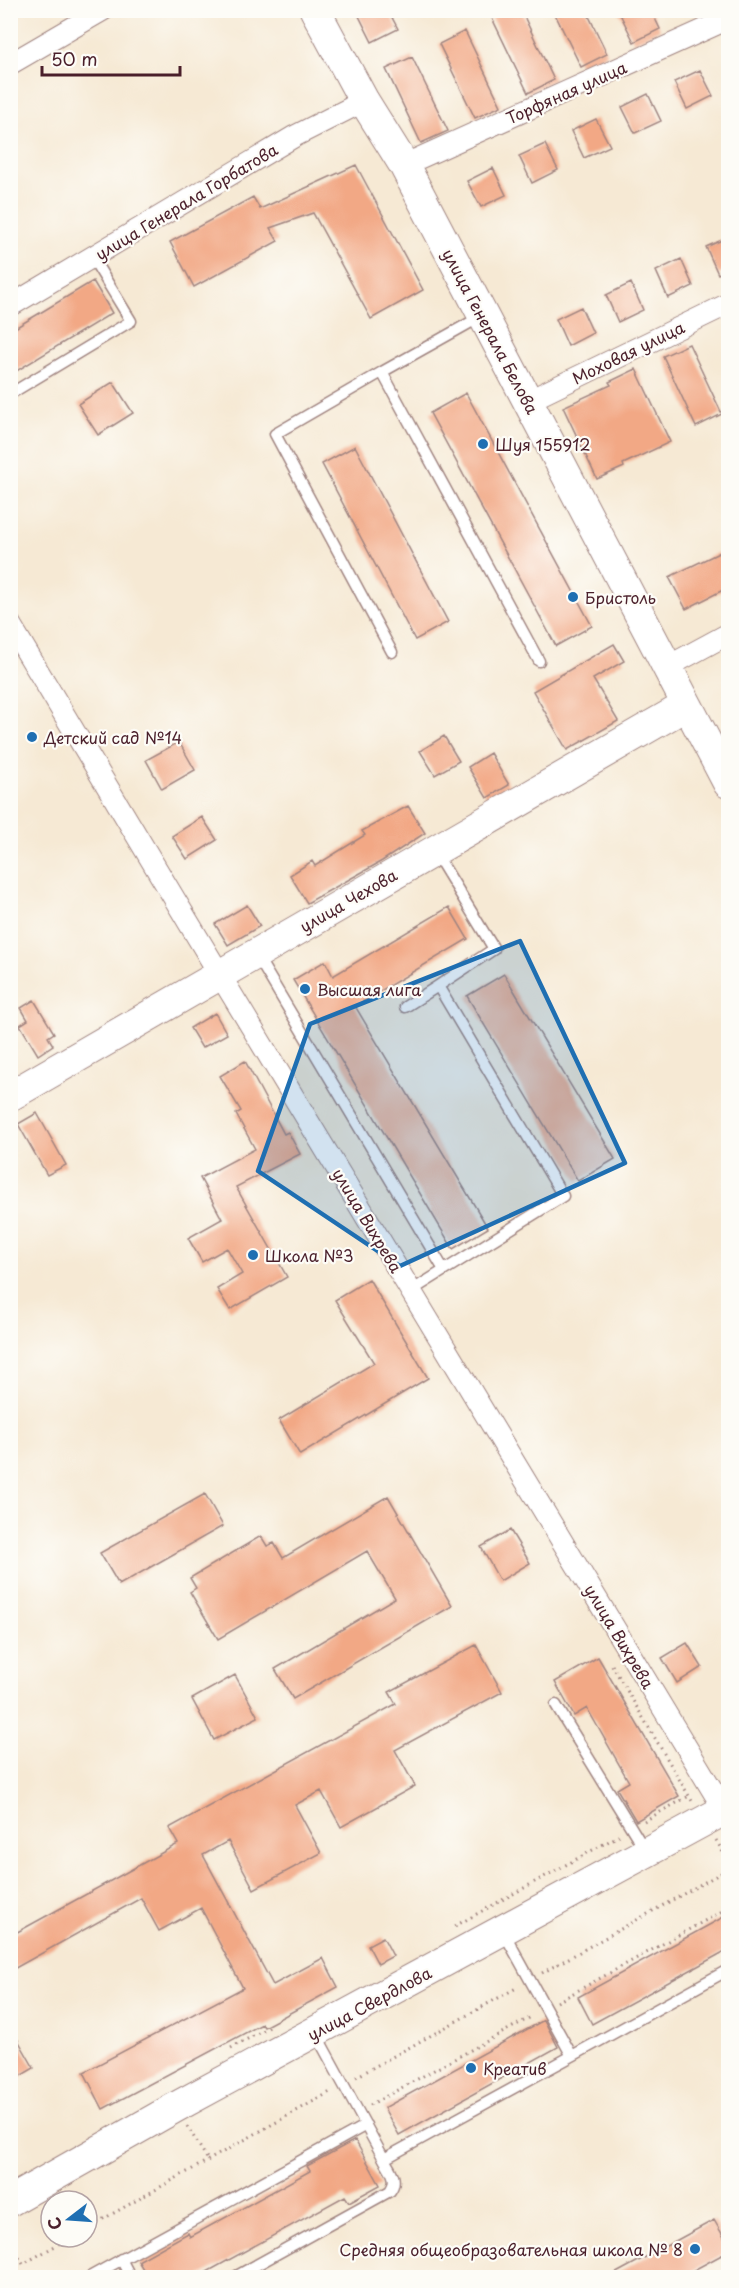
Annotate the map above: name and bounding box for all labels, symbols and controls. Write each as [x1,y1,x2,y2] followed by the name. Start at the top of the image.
[42,39,180,77] scale bar
[51,45,98,72] text: 50 m
[502,55,630,129] street label: Торфяная улица
[90,137,282,265] street label: улица Генерала Горбатова
[437,244,545,418] street label: улица Генерала Белова
[568,314,688,390] street label: Моховая улица
[495,432,591,456] place label: Шуя 155912
[476,437,490,451] marker: Шуя 155912
[585,585,656,609] place label: Бристоль
[566,590,580,604] marker: Бристоль
[43,725,182,749] place label: Детский сад №14
[25,730,39,744] marker: Детский сад №14
[295,862,401,938] street label: улица Чехова
[317,977,421,1001] place label: Высшая лига
[298,982,312,996] marker: Высшая лига
[327,1163,409,1277] street label: улица Вихрева
[265,1243,354,1267] place label: Школа №3
[246,1248,260,1262] marker: Школа №3
[579,1579,661,1693] street label: улица Вихрева
[303,1960,435,2046] street label: улица Свердлова
[483,2056,547,2080] place label: Креатив
[464,2061,478,2075] marker: Креатив
[39,2189,99,2249] north arrow
[40,2214,67,2233] text: С
[339,2237,683,2261] place label: Средняя общеобразовательная школа № 8
[688,2242,702,2256] marker: Средняя общеобразовательная школа № 8

